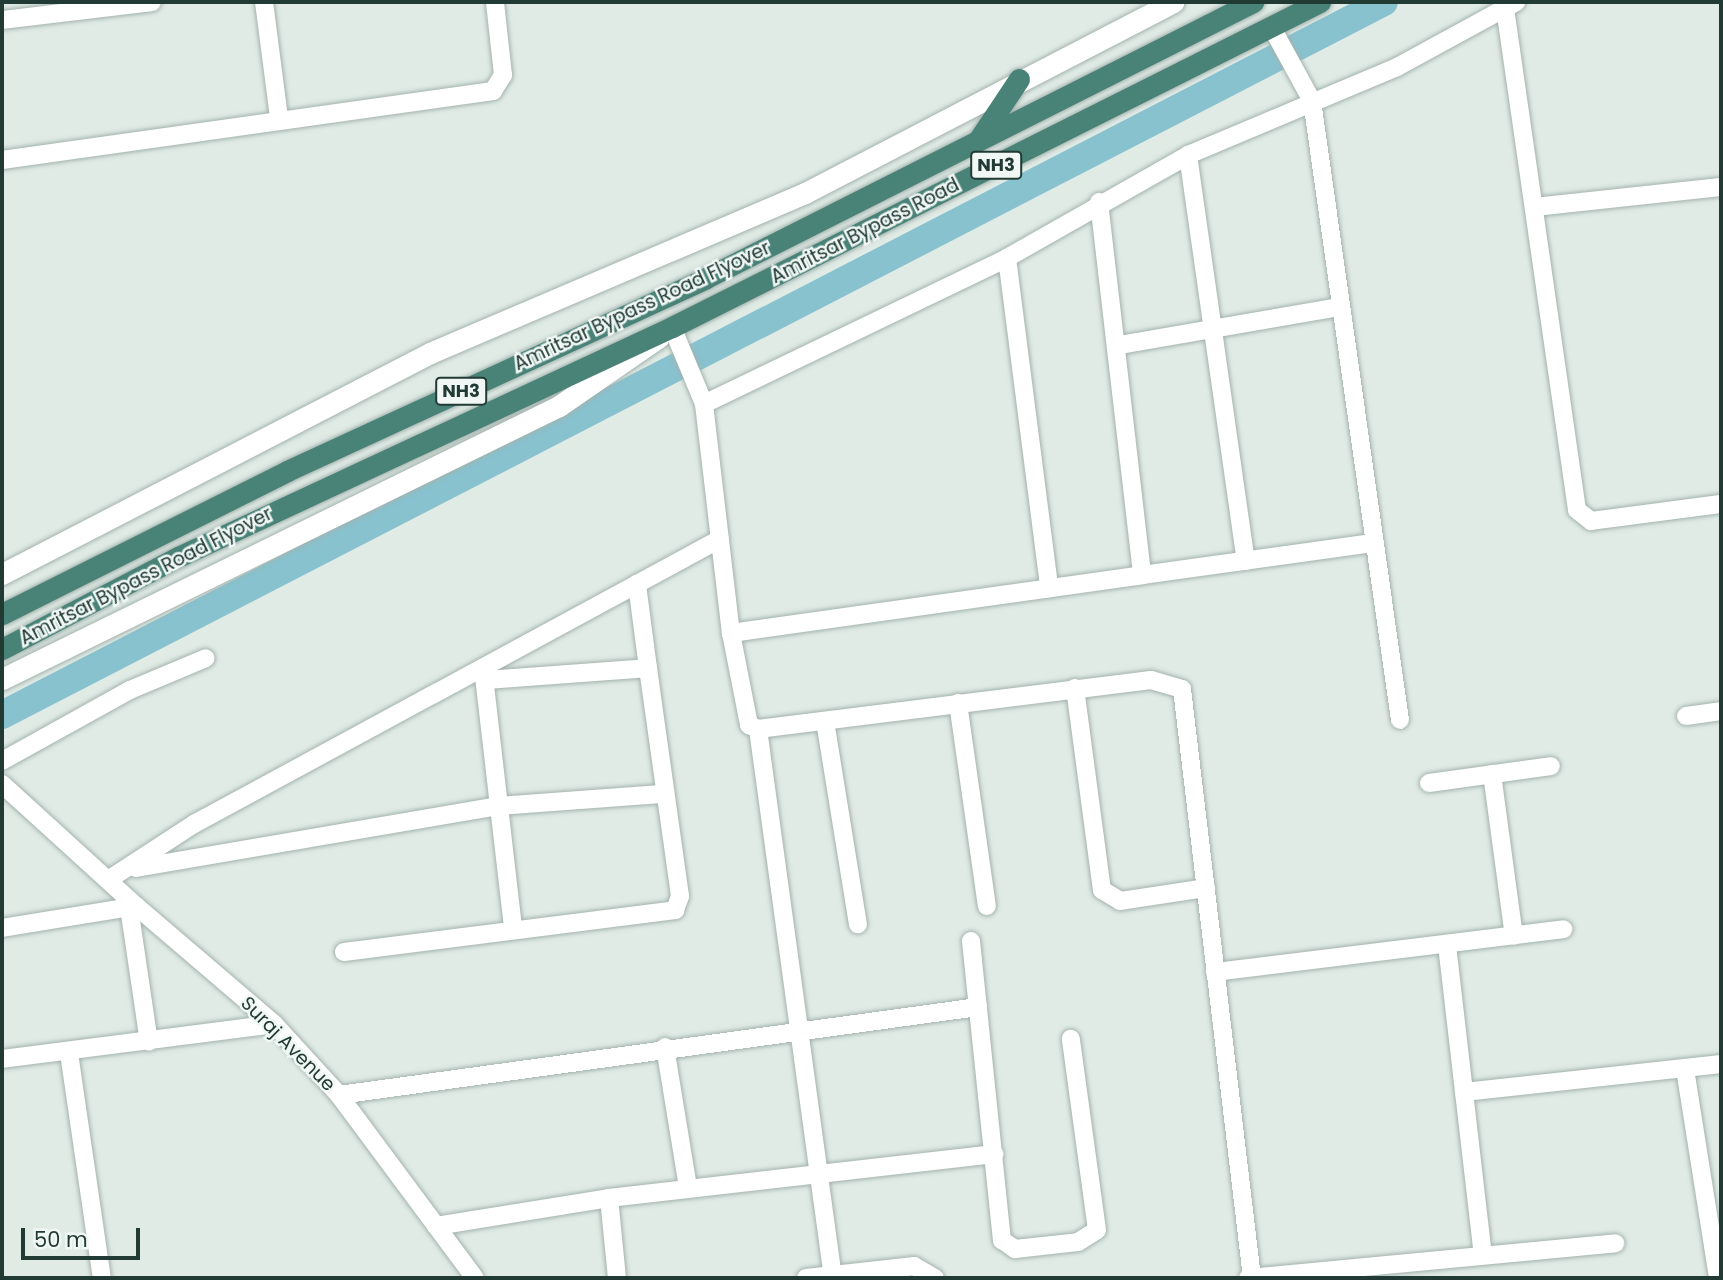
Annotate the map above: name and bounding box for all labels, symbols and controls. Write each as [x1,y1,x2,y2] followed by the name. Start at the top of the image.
[970,150,1022,180] road number: NH3
[767,174,963,288] street label: Amritsar Bypass Road
[510,236,774,376] street label: Amritsar Bypass Road Flyover
[435,376,487,405] road number: NH3
[16,502,276,650] street label: Amritsar Bypass Road Flyover
[236,992,340,1096] street label: Suraj Avenue
[24,1214,144,1258] scale bar
[34,1225,88,1254] text: 50 m

